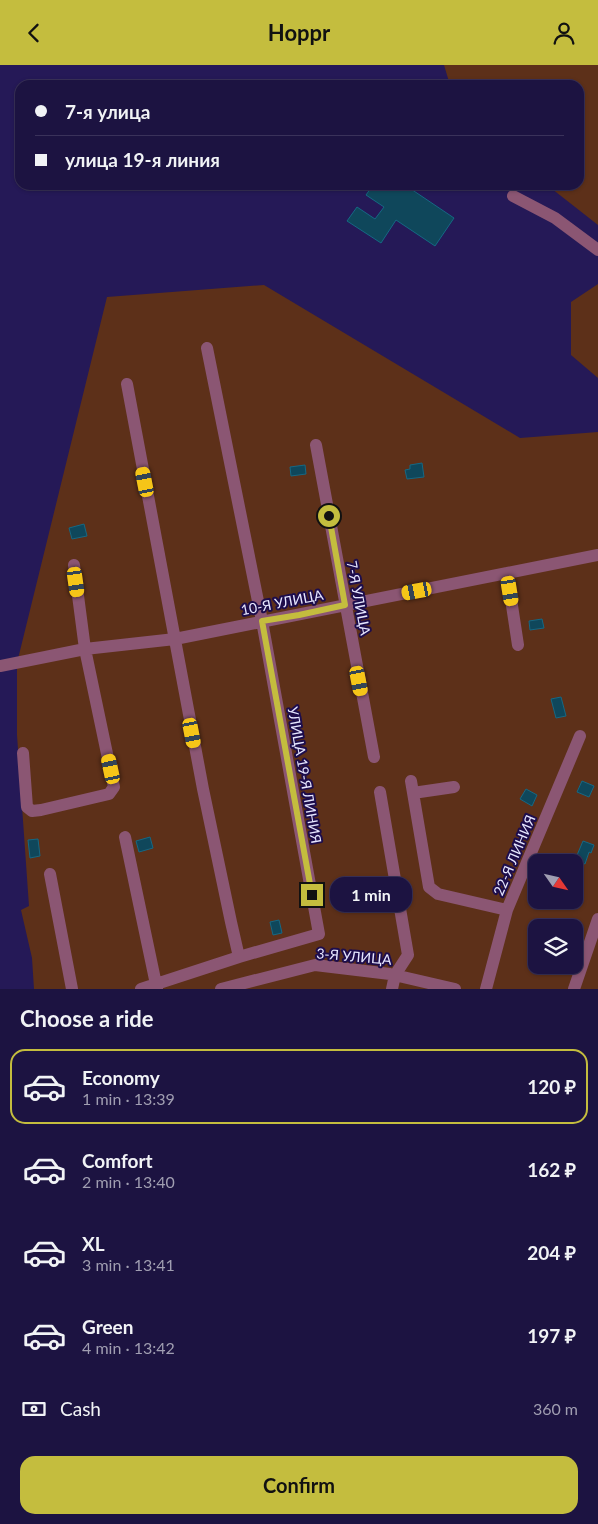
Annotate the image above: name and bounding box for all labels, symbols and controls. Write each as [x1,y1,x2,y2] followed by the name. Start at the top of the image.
[20,19,48,47] icon: back
[268,19,330,46] text: Hoppr
[550,19,578,47] icon: person
[65,100,150,123] text: 7-я улица
[65,148,220,171] text: улица 19-я линия
[134,466,155,498] car
[318,505,340,527] route start
[343,559,375,637] street label: 7-Я УЛИЦА
[66,566,85,598] car
[500,575,519,607] car
[400,581,433,601] car
[239,586,325,618] street label: 10-Я УЛИЦА
[348,665,369,697] car
[285,705,325,845] street label: УЛИЦА 19-Я ЛИНИЯ
[181,717,202,749] car
[100,753,121,785] car
[489,812,539,898] street label: 22-Я ЛИНИЯ
[528,854,582,909] north arrow
[528,854,583,974] map controls
[330,877,412,913] callout: 1 min
[301,884,323,906] route end
[351,885,391,904] text: 1 min
[528,919,583,974] button: layers
[316,944,393,968] street label: 3-Я УЛИЦА
[20,1005,154,1032] text: Choose a ride
[22,1064,67,1109] icon: car
[82,1066,160,1089] text: Economy
[527,1075,576,1098] text: 120 ₽
[82,1089,175,1108] text: 1 min · 13:39
[22,1147,67,1192] icon: car
[82,1149,153,1172] text: Comfort
[527,1158,576,1181] text: 162 ₽
[82,1172,175,1191] text: 2 min · 13:40
[22,1230,67,1275] icon: car
[82,1232,105,1255] text: XL
[527,1241,576,1264] text: 204 ₽
[82,1255,175,1274] text: 3 min · 13:41
[22,1313,67,1358] icon: car
[82,1315,133,1338] text: Green
[527,1324,576,1347] text: 197 ₽
[82,1338,175,1357] text: 4 min · 13:42
[20,1395,48,1423] icon: cash
[60,1397,101,1420] text: Cash
[533,1399,578,1418] text: 360 m
[20,1456,578,1514] button: Confirm

